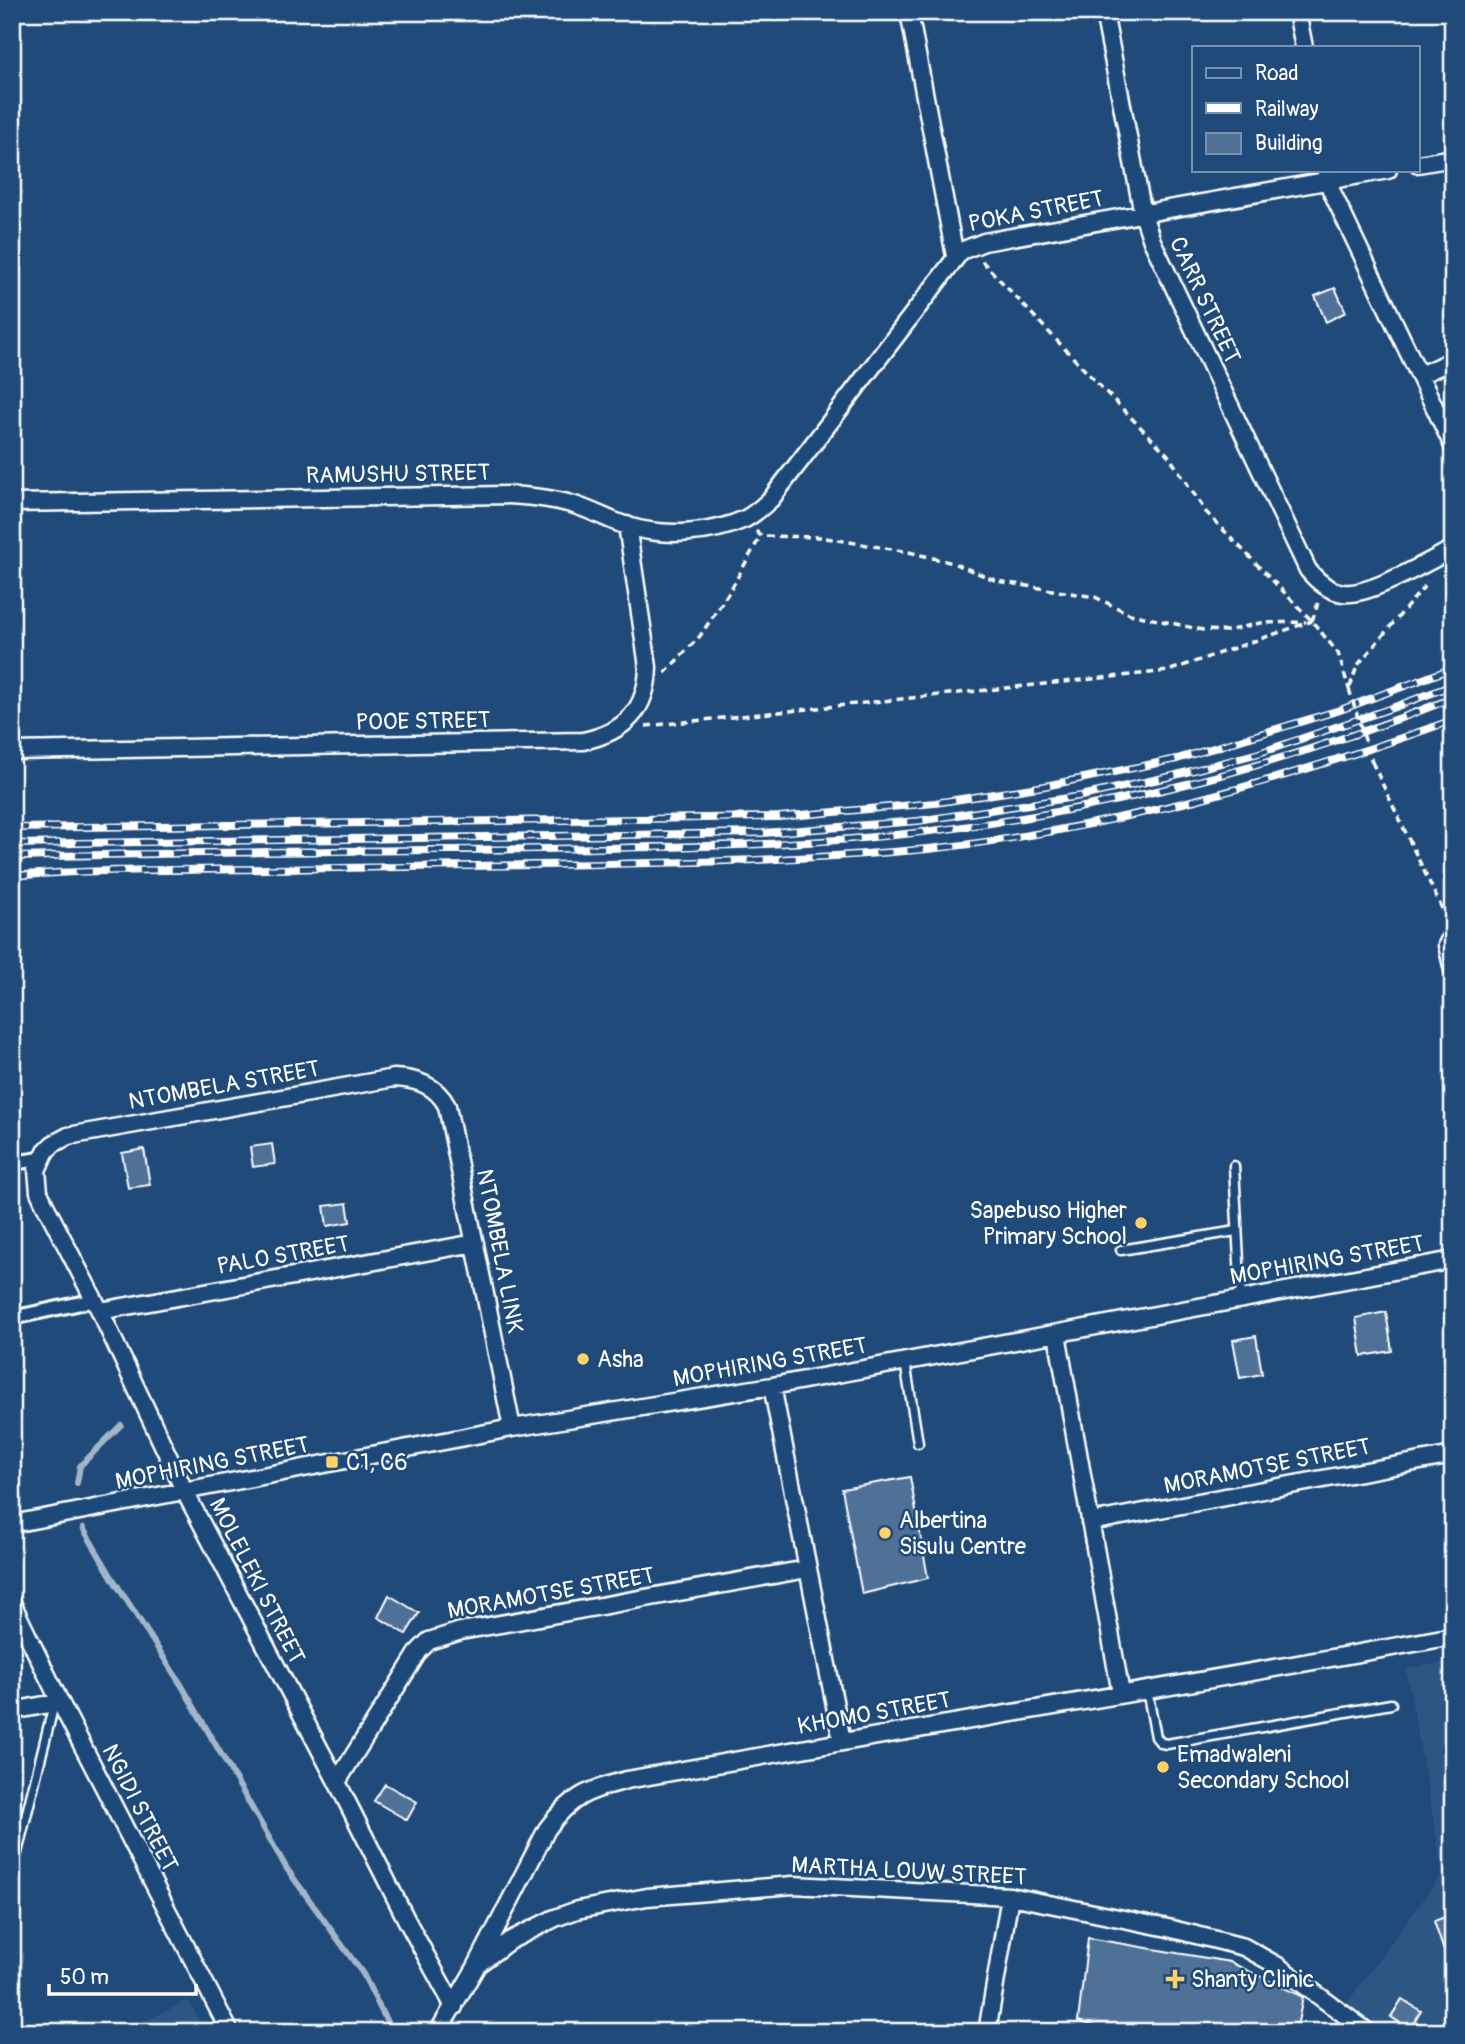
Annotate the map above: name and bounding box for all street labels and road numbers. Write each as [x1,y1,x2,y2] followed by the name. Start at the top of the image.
[966,184,1106,238] street label: POKA STREET
[1163,232,1247,368] street label: CARR STREET
[306,458,491,490] street label: RAMUSHU STREET
[355,705,491,737] street label: POOE STREET
[126,1054,322,1116] street label: NTOMBELA STREET
[470,1167,530,1335] street label: NTOMBELA LINK
[215,1229,352,1281] street label: PALO STREET
[1228,1229,1427,1291] street label: MOPHIRING STREET
[671,1331,870,1393] street label: MOPHIRING STREET
[113,1430,312,1496] street label: MOPHIRING STREET
[1161,1432,1373,1500] street label: MORAMOTSE STREET
[203,1493,311,1669] street label: MOLELEKI STREET
[445,1560,657,1626] street label: MORAMOTSE STREET
[795,1685,953,1741] street label: KHOMO STREET
[95,1739,185,1877] street label: NGIDI STREET
[791,1850,1028,1892] street label: MARTHA LOUW STREET

